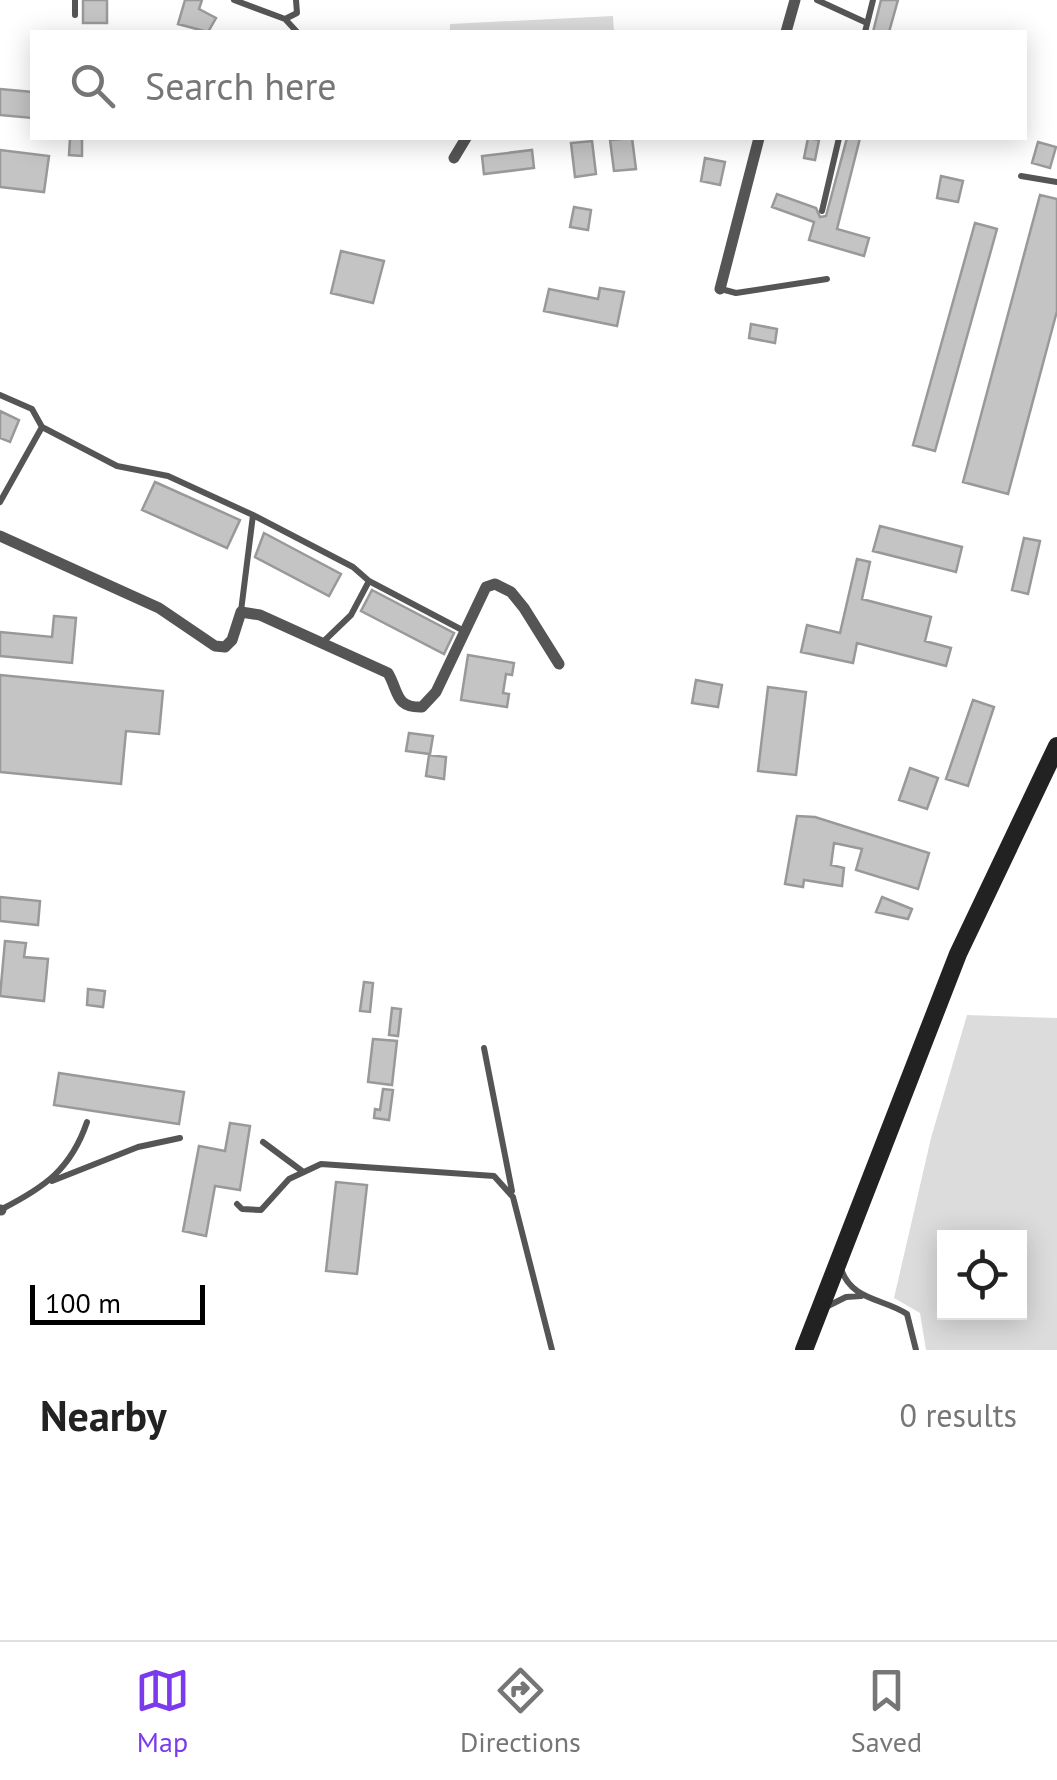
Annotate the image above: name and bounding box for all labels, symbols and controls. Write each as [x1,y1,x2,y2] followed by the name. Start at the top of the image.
[30,30,1027,140] search box
[65,58,120,113] icon: search
[145,61,337,110] text: Search here
[937,1230,1027,1320] map controls
[937,1230,1027,1320] button: locate
[30,1280,205,1324] scale bar
[45,1284,121,1321] text: 100 m
[40,1388,167,1443] text: Nearby
[899,1394,1017,1436] text: 0 results
[135,1663,190,1760] tab: Map
[460,1663,581,1760] tab: Directions
[851,1663,922,1760] tab: Saved

